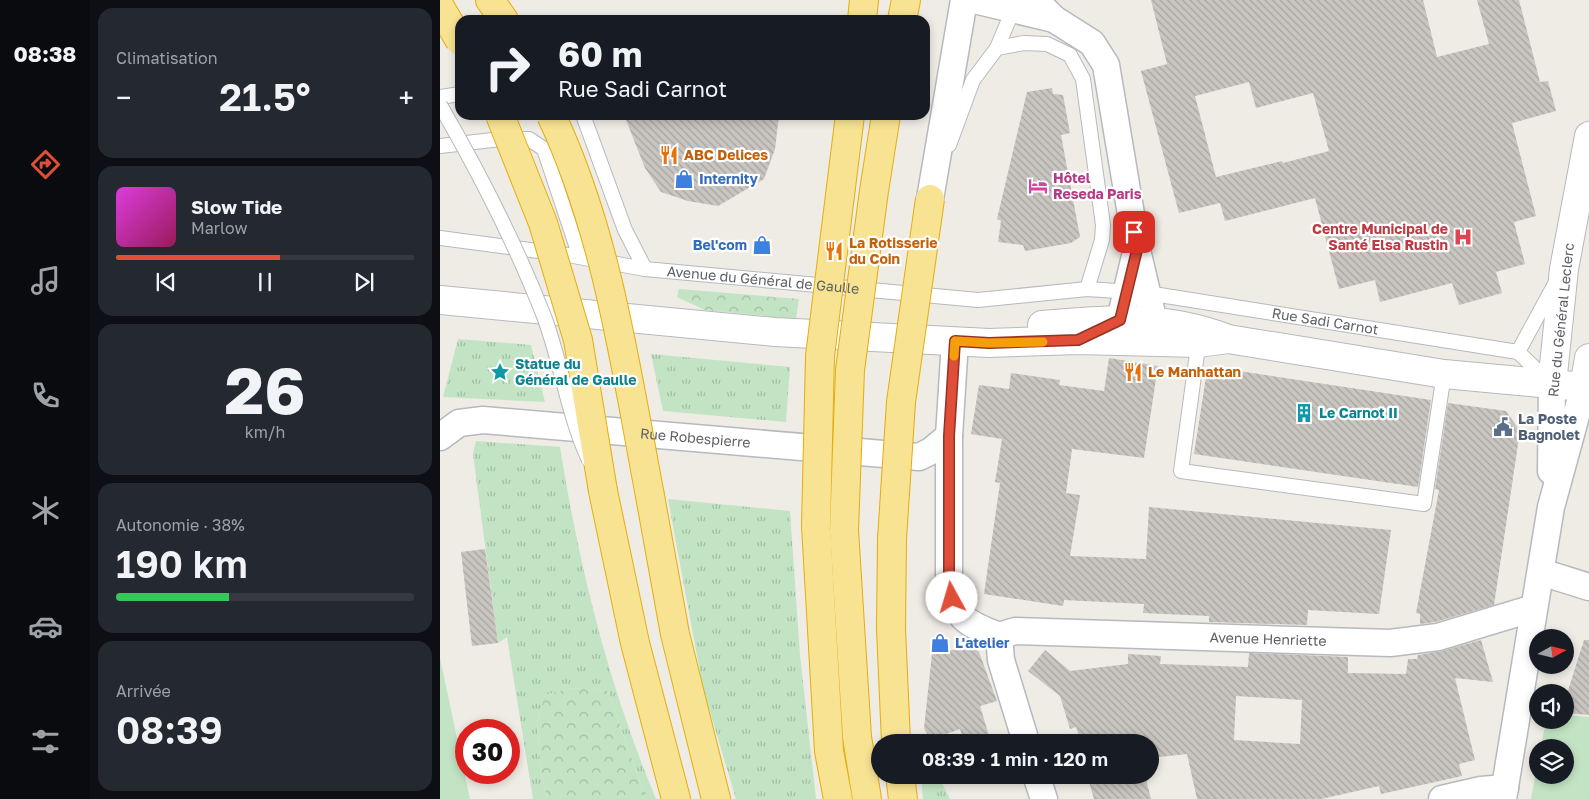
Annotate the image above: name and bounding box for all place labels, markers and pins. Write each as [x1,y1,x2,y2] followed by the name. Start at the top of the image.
[658,144,680,166] restaurant icon: ABC Delices
[684,146,768,163] place label: ABC Delices
[673,168,695,190] shop icon: Internity
[1053,169,1142,202] place label: Hôtel Reseda Paris
[699,170,759,187] place label: Internity
[1027,175,1049,197] hotel icon: Hôtel Reseda Paris
[1113,211,1155,253] pin
[1312,220,1448,253] place label: Centre Municipal de Santé Elsa Rustin
[1452,226,1474,248] hospital icon: Centre Municipal de Santé Elsa Rustin
[751,234,773,256] shop icon: Bel'com
[849,234,938,267] place label: La Rotisserie du Coin
[693,236,747,253] place label: Bel'com
[823,240,845,262] restaurant icon: La Rotisserie du Coin
[515,355,637,388] place label: Statue du Général de Gaulle
[489,361,511,383] place icon: Statue du Général de Gaulle
[1122,361,1144,383] restaurant icon: Le Manhattan
[1148,363,1241,380] place label: Le Manhattan
[1293,402,1315,424] building icon: Le Carnot II
[1319,404,1398,421] place label: Le Carnot II
[1518,410,1580,443] place label: La Poste Bagnolet
[1492,416,1514,438] public building icon: La Poste Bagnolet
[929,632,951,654] shop icon: L'atelier
[955,634,1010,651] place label: L'atelier

